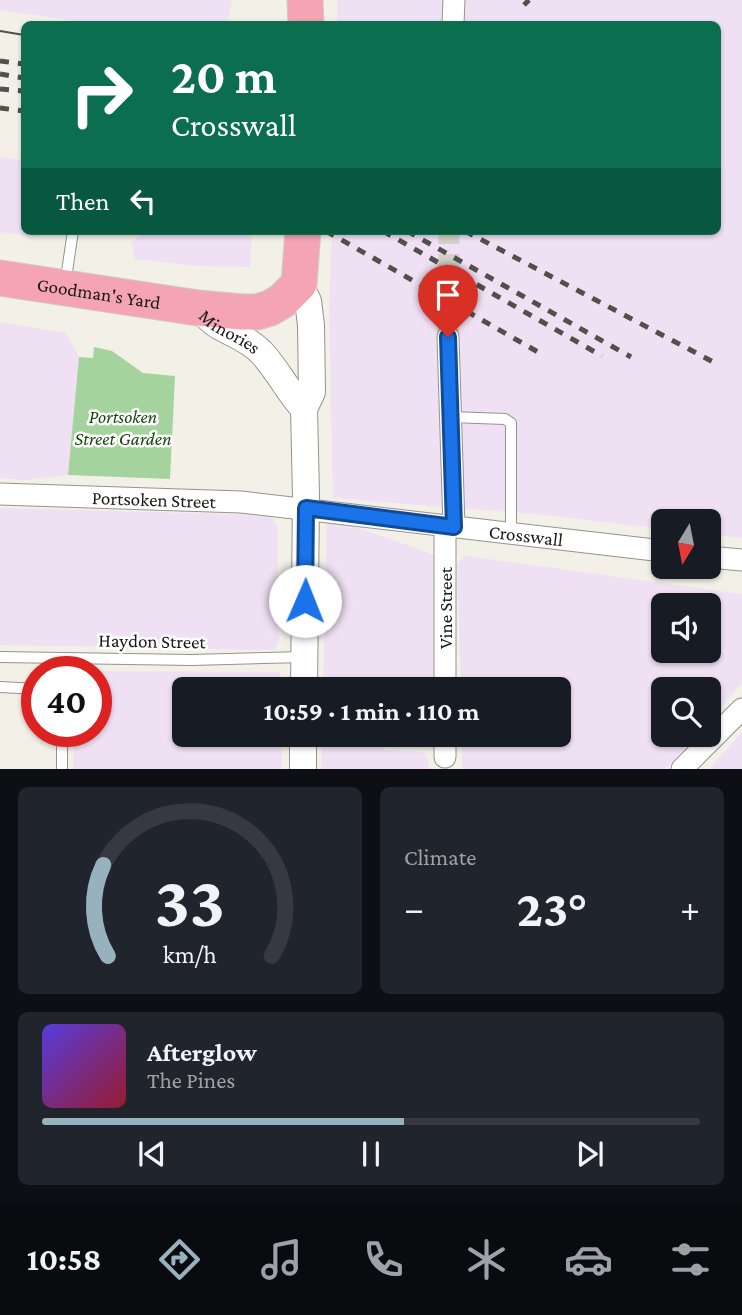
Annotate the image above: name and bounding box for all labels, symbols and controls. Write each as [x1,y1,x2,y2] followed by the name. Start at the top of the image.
[56,49,147,140] icon: right
[171,49,277,104] text: 20 m
[171,107,296,143] text: Crosswall
[124,182,162,220] icon: left
[56,187,110,216] text: Then
[418,265,478,337] pin
[36,273,162,313] street label: Goodman's Yard
[429,276,467,314] icon: arrive
[195,305,265,358] street label: Minories
[74,406,172,449] park label: Portsoken Street Garden
[92,487,217,512] street label: Portsoken Street
[651,509,721,579] north arrow
[651,509,721,747] map controls
[488,520,564,550] street label: Crosswall
[268,564,342,638] position arrow
[435,566,456,649] street label: Vine Street
[651,593,721,663] button: sound
[98,630,207,652] street label: Haydon Street
[21,656,112,747] speed limit sign: 40
[651,677,721,747] button: search
[263,697,480,726] text: 10:59 · 1 min · 110 m
[404,844,476,870] text: Climate
[155,862,225,943] text: 33
[516,879,588,937] text: 23°
[404,887,424,929] text: −
[680,887,700,929] text: +
[163,941,217,968] text: km/h
[147,1038,257,1067] text: Afterglow
[147,1067,235,1093] text: The Pines
[133,1135,171,1173] icon: previous
[352,1135,390,1173] icon: pause
[571,1135,609,1173] icon: next
[155,1235,204,1284] icon: directions
[257,1235,306,1284] icon: music
[359,1235,408,1284] icon: phone
[462,1235,511,1284] icon: climate
[564,1235,613,1284] icon: car
[666,1235,715,1284] icon: filters
[27,1241,101,1277] text: 10:58

